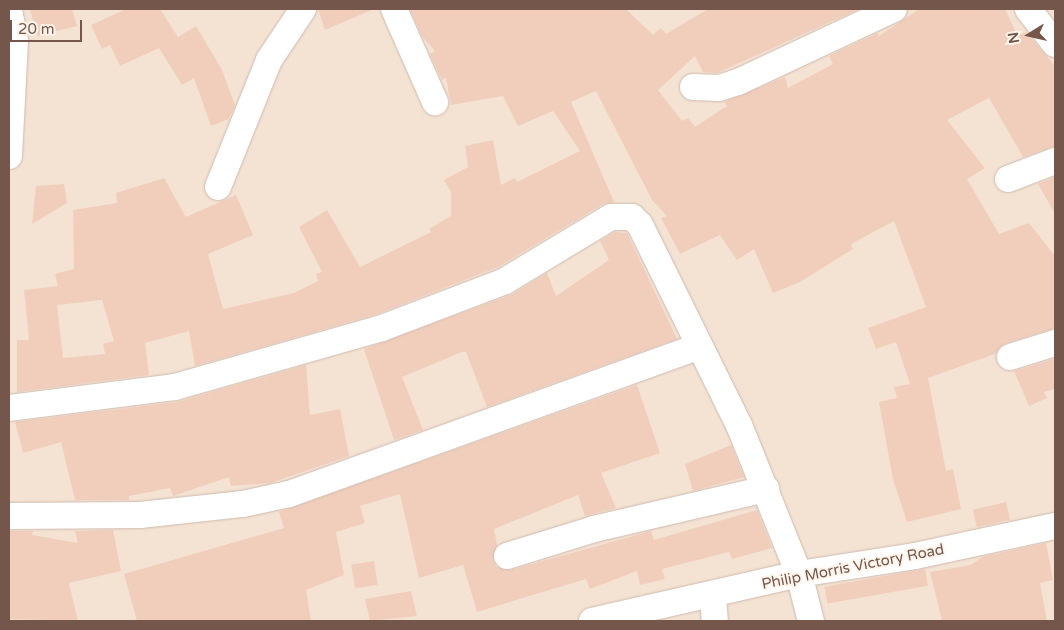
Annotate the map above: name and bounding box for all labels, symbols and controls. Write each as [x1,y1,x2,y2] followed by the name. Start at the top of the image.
[12,10,85,42] scale bar
[1004,10,1054,60] north arrow
[18,20,55,38] text: 20 m
[1004,31,1023,45] text: N
[760,540,946,594] street label: Philip Morris Victory Road

